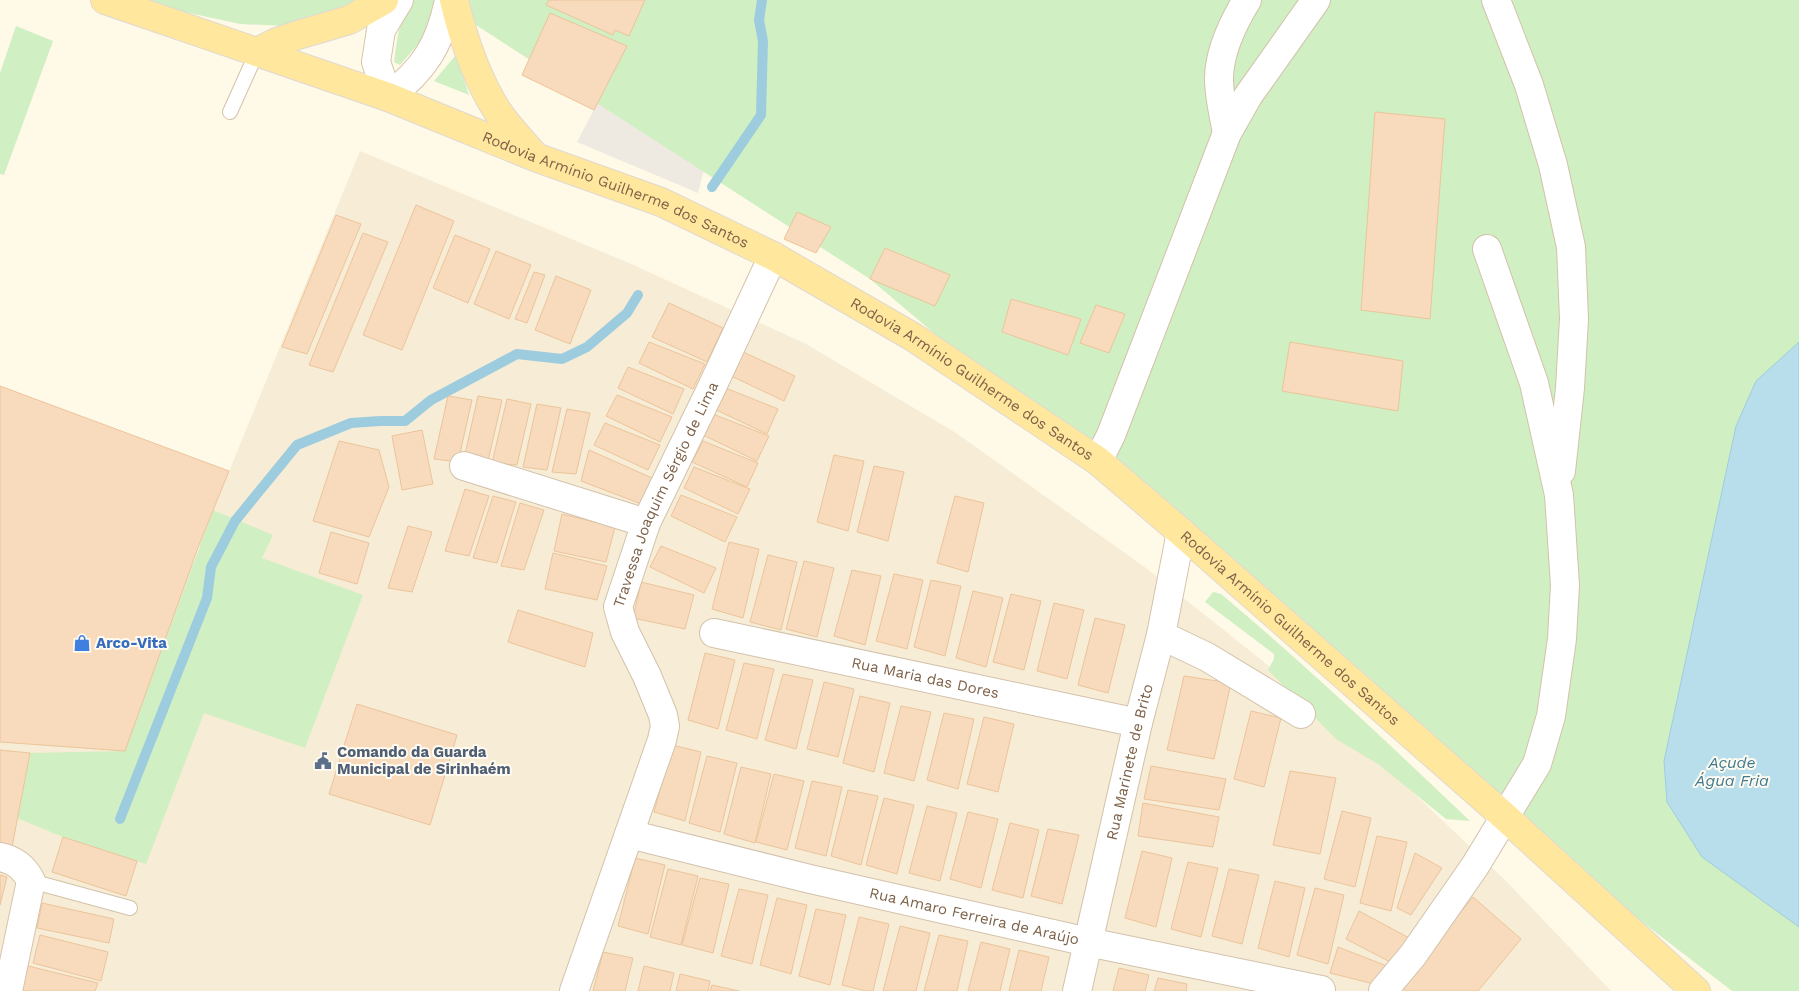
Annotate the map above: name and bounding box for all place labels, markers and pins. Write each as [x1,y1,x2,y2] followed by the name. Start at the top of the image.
[72,633,92,653] shop icon: Arco-Vita
[96,634,167,652] place label: Arco-Vita
[337,743,511,778] place label: Comando da Guarda Municipal de Sirinhaém
[313,751,333,771] public building icon: Comando da Guarda Municipal de Sirinhaém

